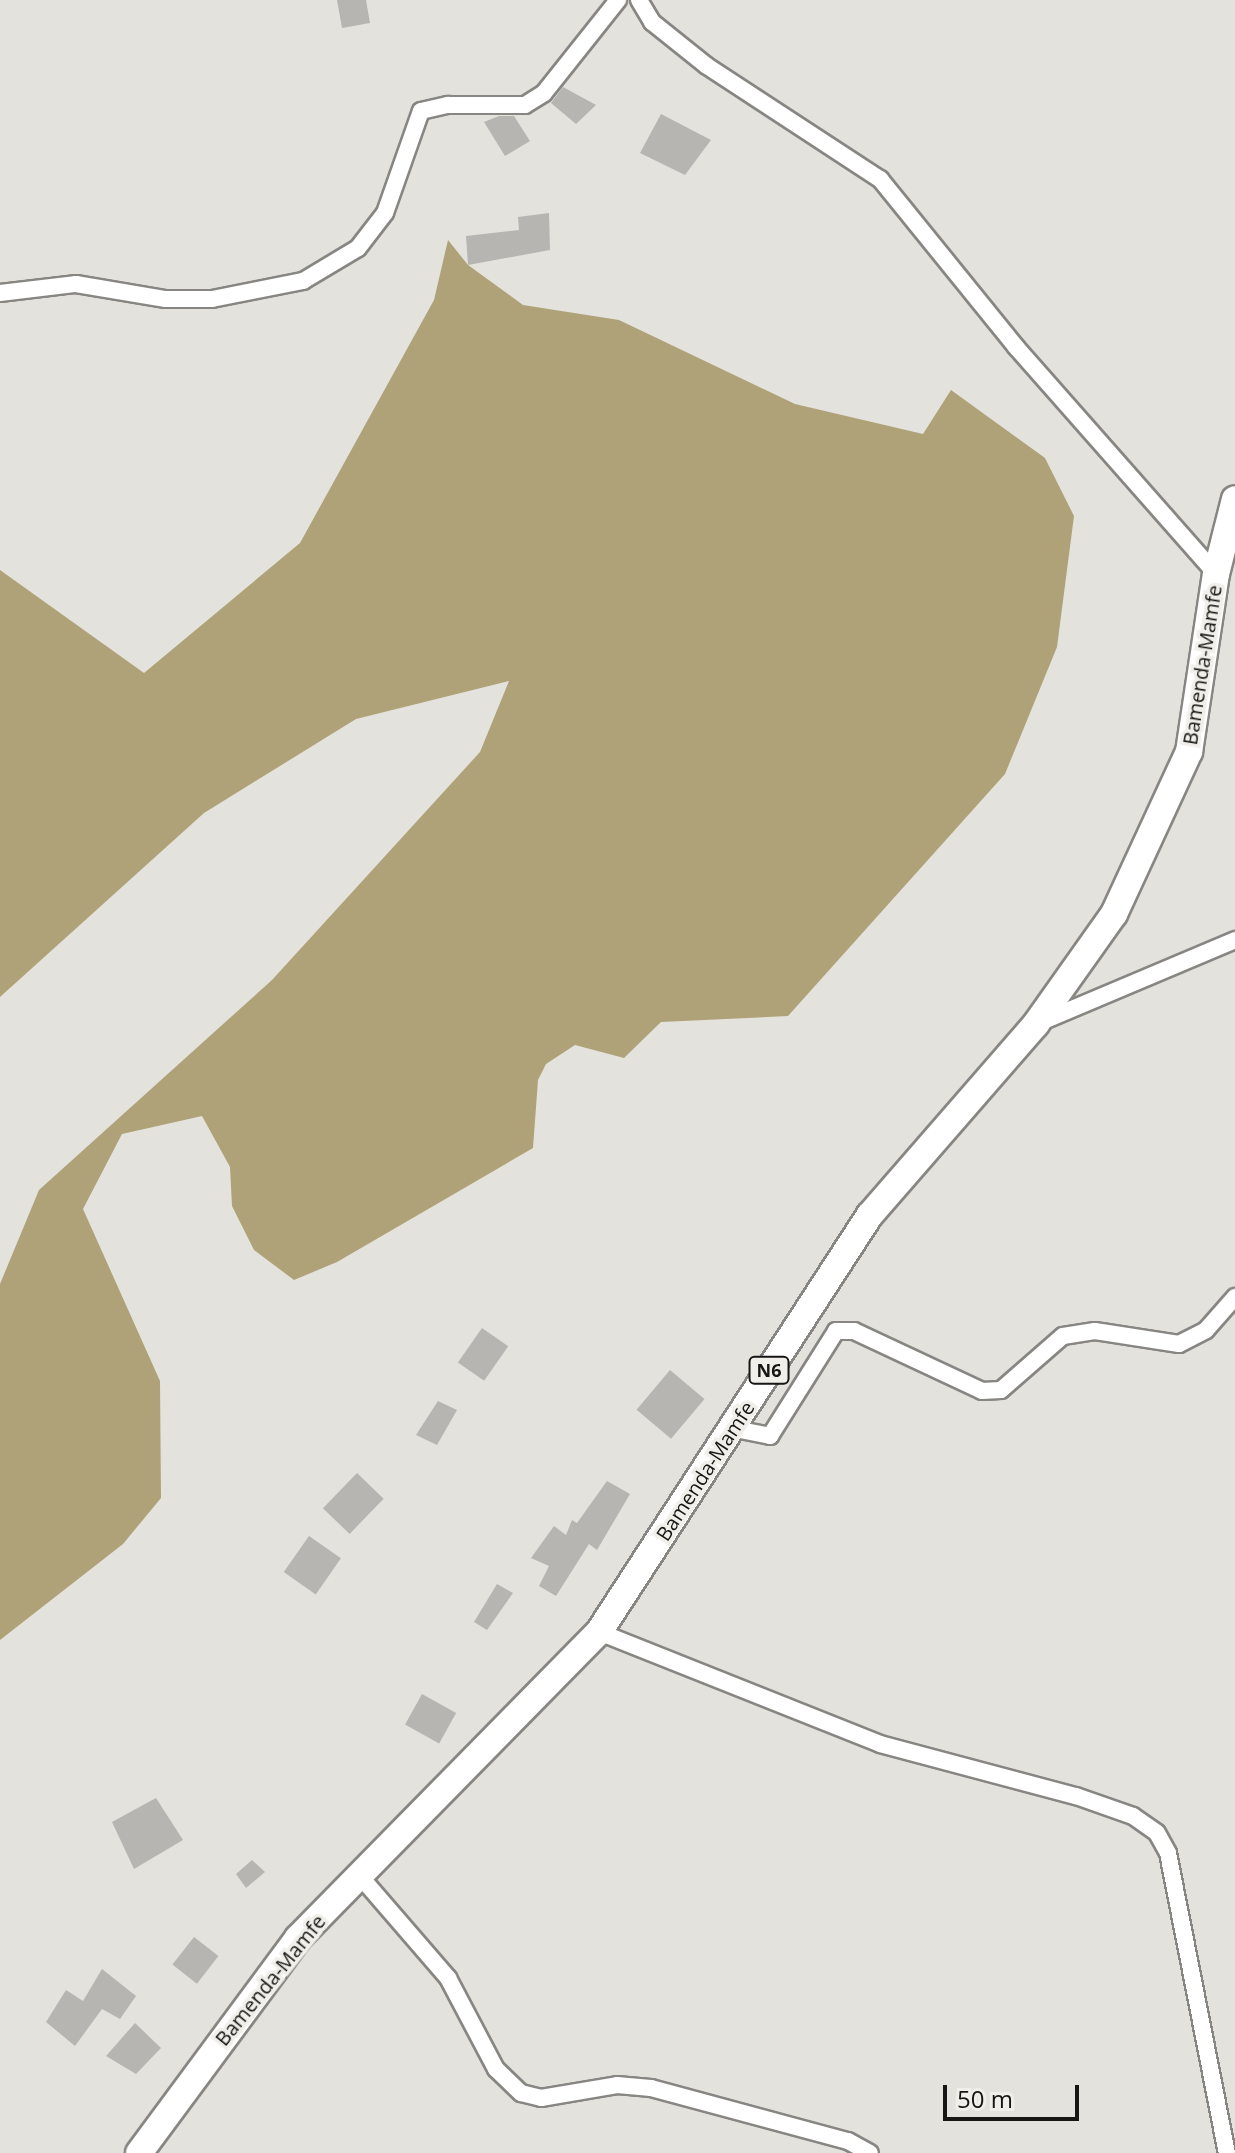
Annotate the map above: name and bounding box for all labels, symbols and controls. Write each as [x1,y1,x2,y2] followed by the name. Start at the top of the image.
[1178,583,1226,747] street label: Bamenda-Mamfe
[747,1356,791,1384] road number: N6
[651,1397,759,1545] street label: Bamenda-Mamfe
[210,1910,330,2050] street label: Bamenda-Mamfe
[947,2069,1083,2119] scale bar
[957,2082,1013,2115] text: 50 m

